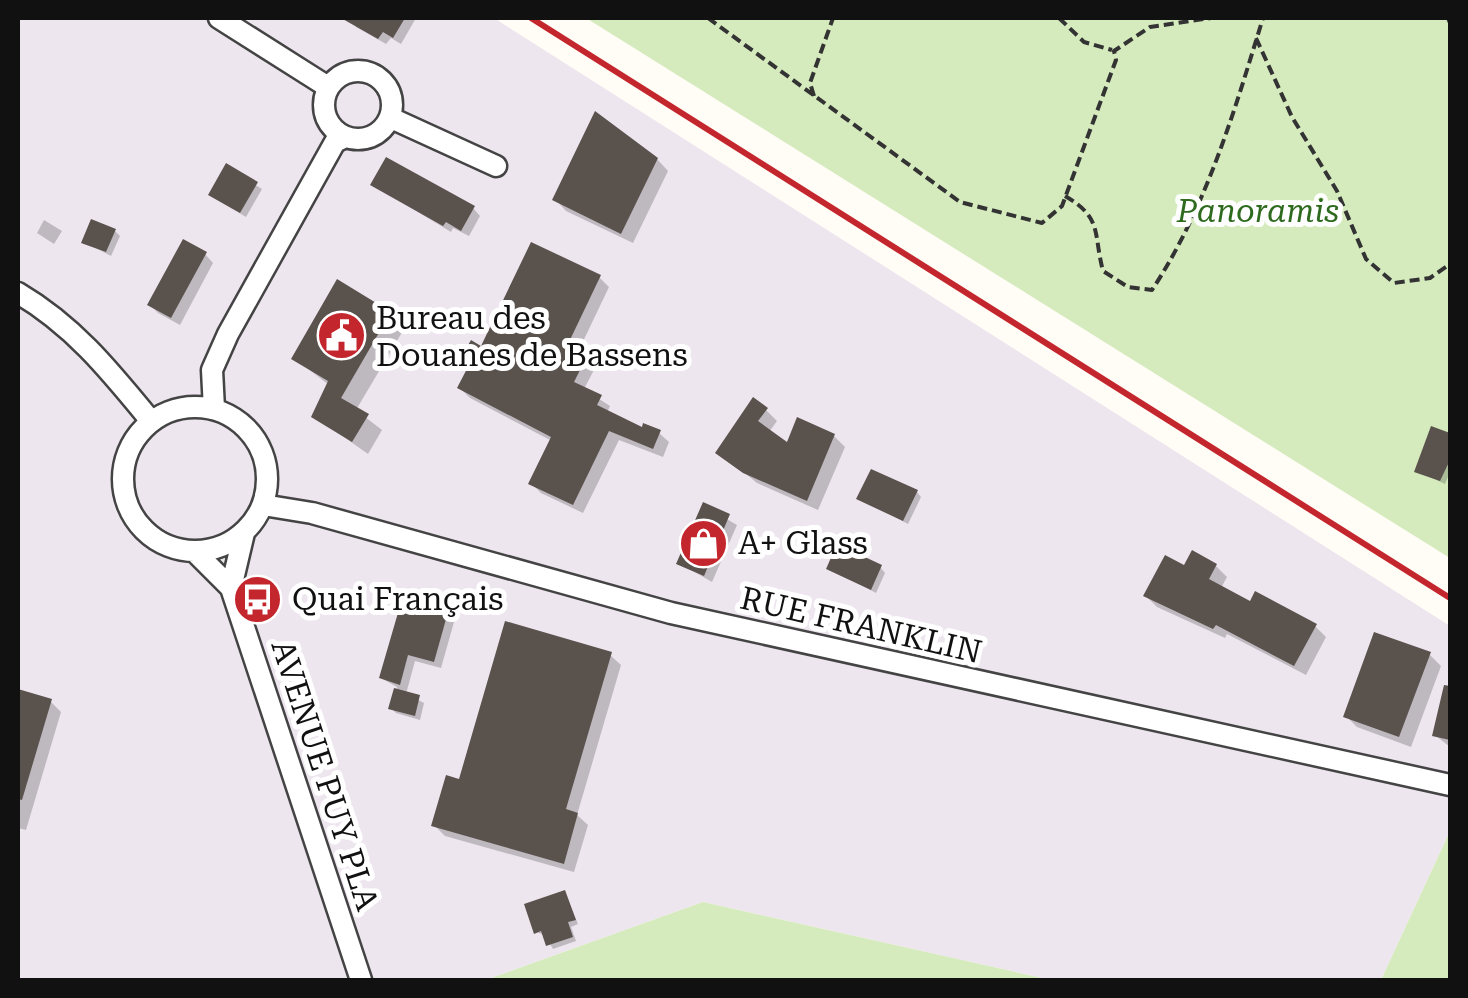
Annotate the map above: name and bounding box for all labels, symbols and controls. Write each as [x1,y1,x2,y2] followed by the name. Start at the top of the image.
[1176,192,1339,230] park label: Panoramis
[376,299,688,374] place label: Bureau des Douanes de Bassens
[315,310,367,362] public building icon: Bureau des Douanes de Bassens
[677,517,729,569] shop icon: A+ Glass
[738,524,868,562] place label: A+ Glass
[231,573,283,625] bus stop icon: Quai Français
[737,579,985,671] street label: RUE FRANKLIN
[292,580,504,618] place label: Quai Français
[263,635,387,916] street label: AVENUE PUY PLA

